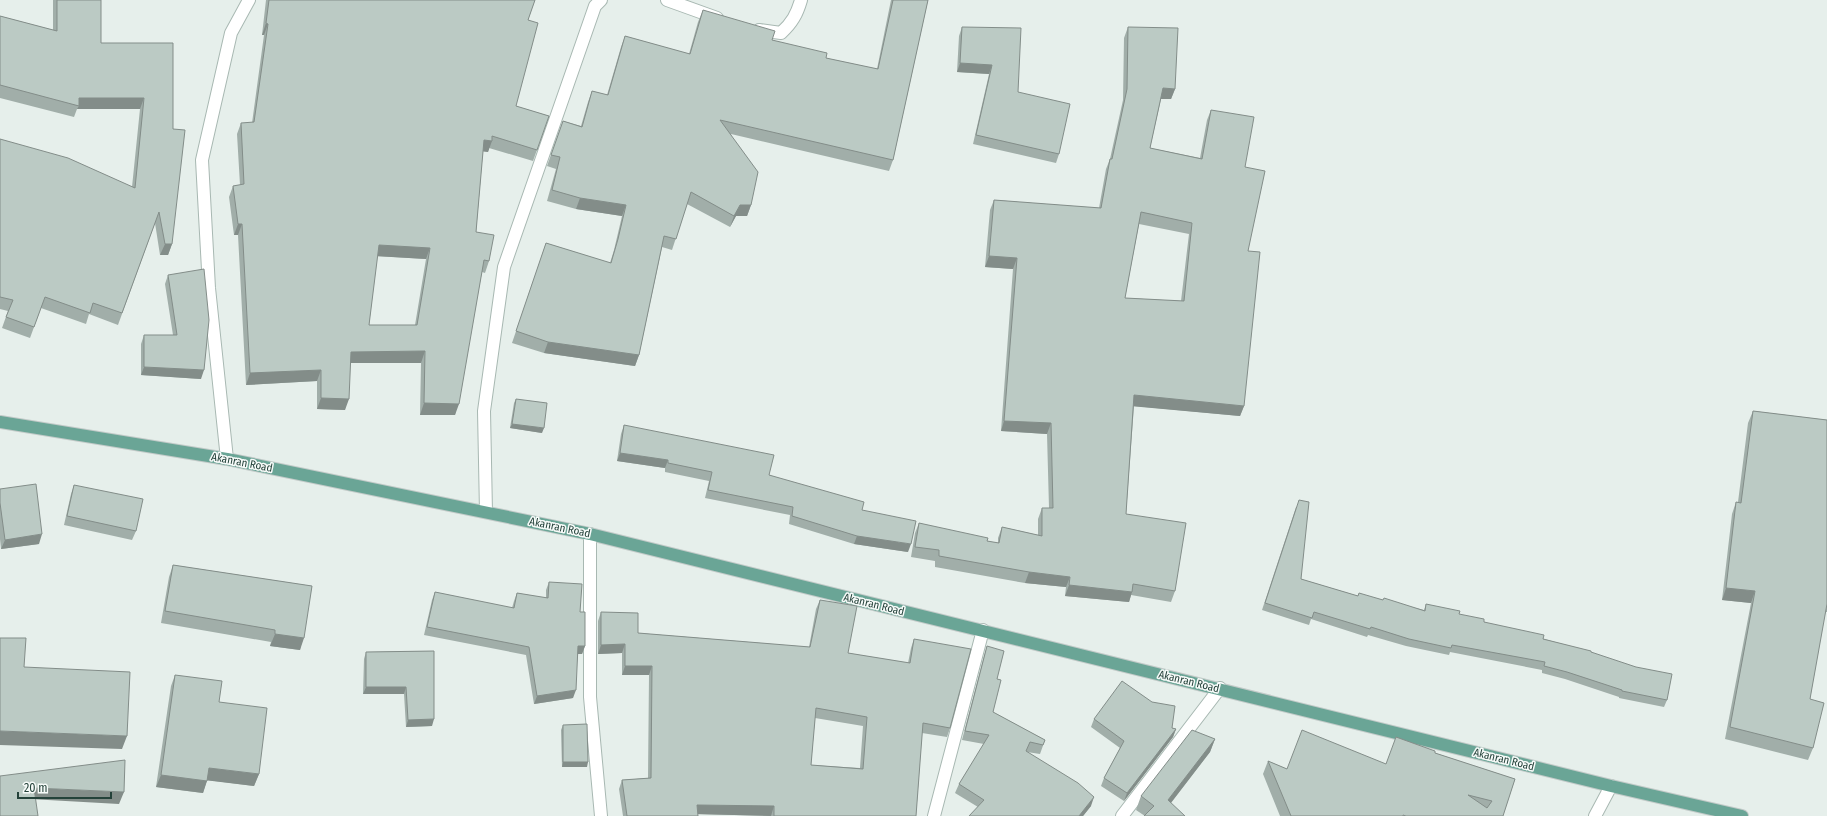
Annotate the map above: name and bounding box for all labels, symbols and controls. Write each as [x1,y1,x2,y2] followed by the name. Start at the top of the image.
[210,450,274,475] street label: Akanran Road
[528,515,592,540] street label: Akanran Road
[842,591,906,618] street label: Akanran Road
[1157,668,1221,695] street label: Akanran Road
[1472,746,1536,773] street label: Akanran Road
[18,774,111,800] scale bar
[24,781,48,795] text: 20 m

